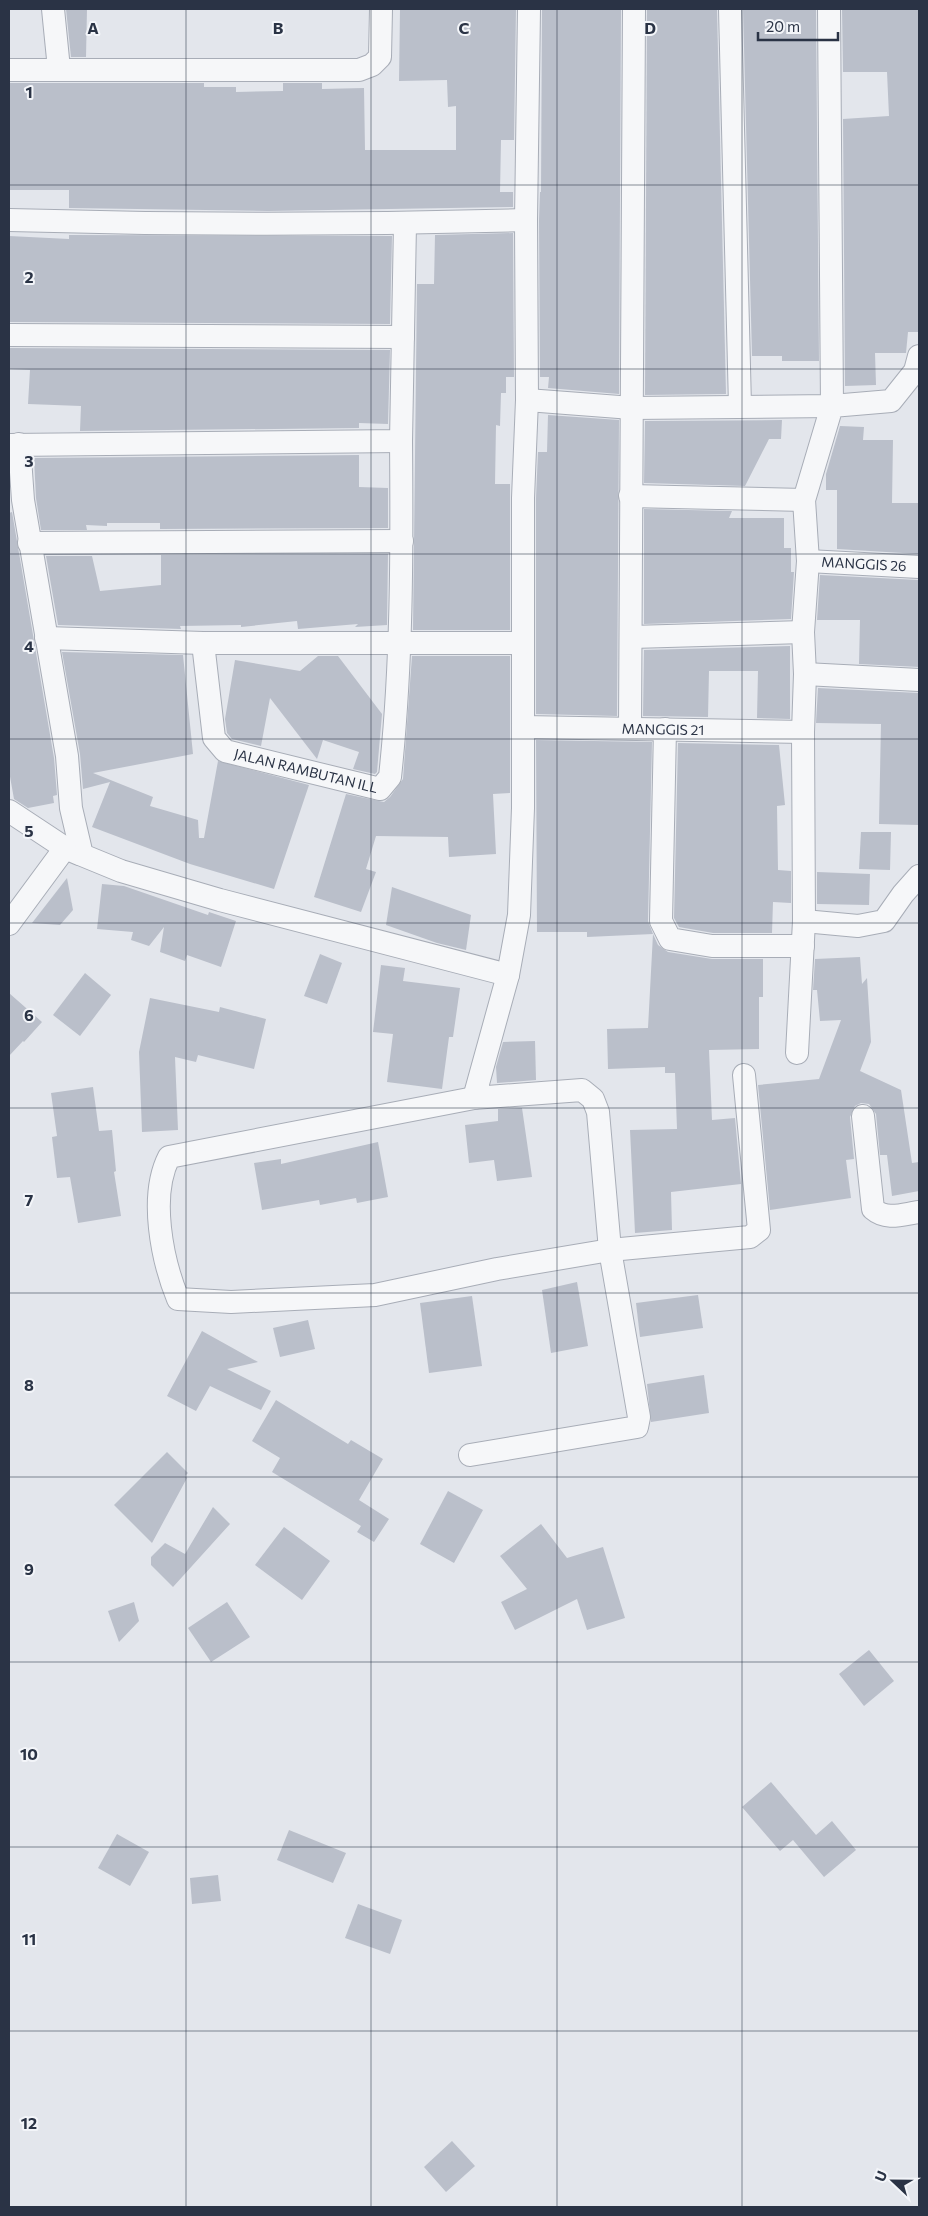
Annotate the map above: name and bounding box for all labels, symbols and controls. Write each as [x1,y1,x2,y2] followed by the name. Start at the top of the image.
[758,10,838,42] scale bar
[766,17,800,35] text: 20 m
[87,18,99,37] text: A
[273,18,284,37] text: B
[459,18,470,37] text: C
[644,18,656,37] text: D
[25,82,33,101] text: 1
[24,267,34,286] text: 2
[24,451,34,470] text: 3
[821,553,907,574] street label: MANGGIS 26
[24,636,34,655] text: 4
[621,720,705,738] street label: MANGGIS 21
[233,745,380,796] street label: JALAN RAMBUTAN ILL
[24,821,34,840] text: 5
[24,1005,34,1024] text: 6
[25,1190,34,1209] text: 7
[24,1375,34,1394] text: 8
[24,1559,34,1578] text: 9
[20,1744,38,1763] text: 10
[22,1929,36,1948] text: 11
[21,2113,37,2132] text: 12
[868,2156,918,2206] north arrow
[871,2168,890,2184] text: U

